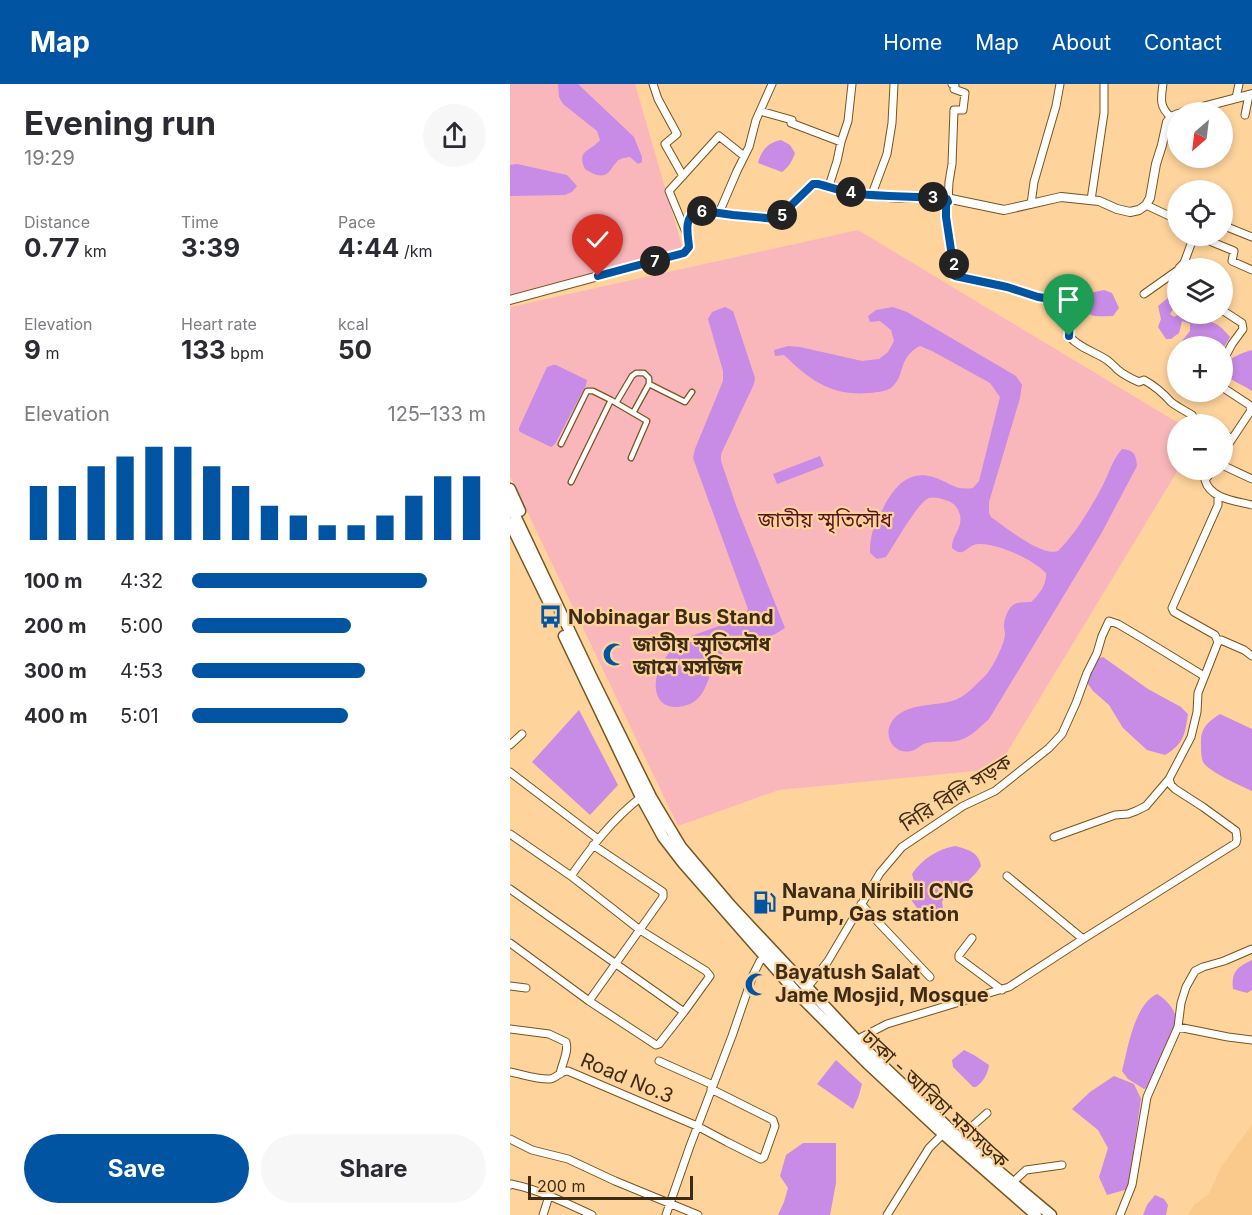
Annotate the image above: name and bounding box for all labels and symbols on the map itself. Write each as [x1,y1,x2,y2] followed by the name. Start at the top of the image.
[1167,102,1233,168] north arrow
[836,177,866,207] pin: 4
[918,182,948,212] pin: 3
[687,196,717,226] pin: 6
[767,200,797,230] pin: 5
[572,214,623,276] pin
[640,246,670,276] pin: 7
[939,249,969,279] pin: 2
[1043,274,1094,336] pin
[757,508,893,534] park label: জাতীয় স্মৃতিসৌধ
[537,604,563,630] bus stop icon: Nobinagar Bus Stand
[568,605,774,629] place label: Nobinagar Bus Stand
[632,632,771,679] place label: জাতীয় স্মৃতিসৌধ জামে মসজিদ
[602,642,628,668] mosque icon: জাতীয় স্মৃতিসৌধ জামে মসজিদ
[895,749,1016,837] street label: নিরি বিলি সড়ক
[782,879,974,926] place label: Navana Niribili CNG Pump, Gas station
[751,889,777,915] fuel station icon: Navana Niribili CNG Pump, Gas station
[775,960,989,1007] place label: Bayatush Salat Jame Mosjid, Mosque
[744,971,770,997] mosque icon: Bayatush Salat Jame Mosjid, Mosque
[856,1024,1014,1174] street label: ঢাকা - আরিচা মহাসড়ক
[577,1048,677,1108] street label: Road No.3
[528,1173,693,1200] scale bar

